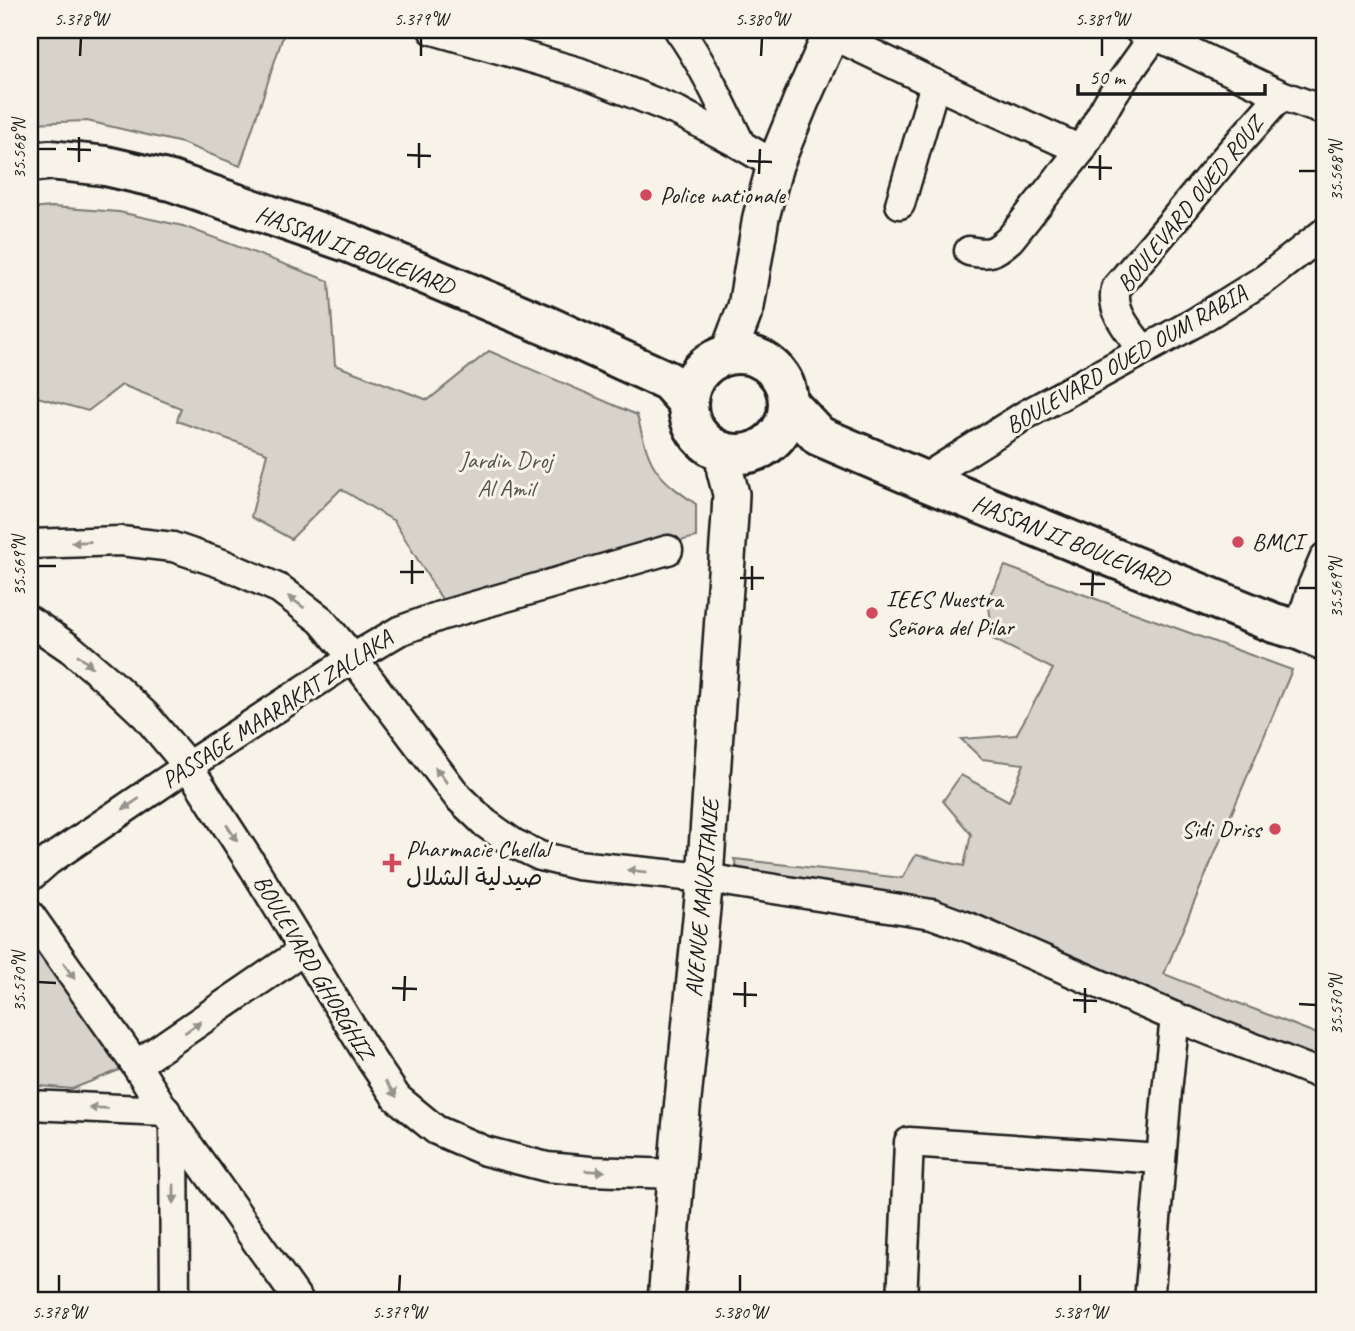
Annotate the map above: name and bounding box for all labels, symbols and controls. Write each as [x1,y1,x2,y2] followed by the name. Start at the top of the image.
[54,8,111,30] text: 5.378°W
[394,8,451,30] text: 5.379°W
[735,8,792,30] text: 5.380°W
[1075,8,1132,30] text: 5.381°W
[1078,52,1266,96] scale bar
[1089,64,1127,90] text: 50 m
[1110,107,1272,298] street label: BOULEVARD OUED ROUZ
[8,116,30,179] text: 35.568°N
[1325,138,1347,201] text: 35.568°N
[660,180,787,210] place label: Police nationale
[638,187,654,203] marker: Police nationale
[252,198,460,302] street label: HASSAN II BOULEVARD
[1000,277,1253,440] street label: BOULEVARD OUED OUM RABIA
[459,445,556,503] park label: Jardin Droj Al Amil
[968,488,1176,595] street label: HASSAN II BOULEVARD
[1252,527,1308,557] place label: BMCI
[8,533,30,596] text: 35.569°N
[1230,534,1246,550] marker: BMCI
[70,537,92,548] one-way arrow
[1325,555,1347,618] text: 35.569°N
[886,584,1016,642] place label: IEES Nuestra Señora del Pilar
[287,595,305,609] one-way arrow
[864,605,880,621] marker: IEES Nuestra Señora del Pilar
[156,623,399,795] street label: PASSAGE MAARAKAT ZALLAKA
[77,653,94,668] one-way arrow
[434,767,449,785] one-way arrow
[678,794,726,998] street label: AVENUE MAURITANIE
[122,797,140,811] one-way arrow
[1181,814,1264,844] place label: Sidi Driss
[1267,821,1283,837] marker: Sidi Driss
[225,824,238,843] one-way arrow
[406,834,553,892] place label: Pharmacie Chellal صيدلية الشلال
[384,855,400,871] marker: Pharmacie Chellal صيدلية الشلال
[626,865,648,876] one-way arrow
[247,869,383,1068] street label: BOULEVARD GHORGHIZ
[8,949,30,1012] text: 35.570°N
[62,962,76,980] one-way arrow
[1325,972,1347,1035] text: 35.570°N
[184,1020,202,1034] one-way arrow
[384,1080,398,1098] one-way arrow
[86,1103,108,1114] one-way arrow
[585,1166,607,1177] one-way arrow
[168,1183,180,1205] one-way arrow
[32,1301,89,1323] text: 5.378°W
[372,1301,429,1323] text: 5.379°W
[713,1301,770,1323] text: 5.380°W
[1053,1301,1110,1323] text: 5.381°W

